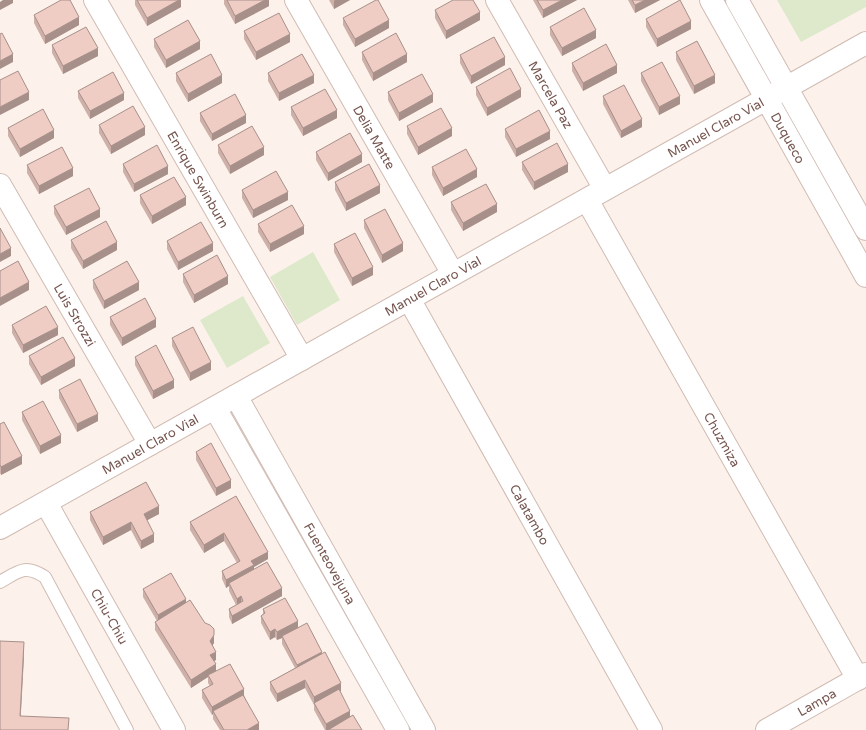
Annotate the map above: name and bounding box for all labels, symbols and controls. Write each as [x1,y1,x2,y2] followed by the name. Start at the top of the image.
[525,59,576,132] street label: Marcela Paz
[665,95,767,162] street label: Manuel Claro Vial
[349,103,398,172] street label: Delia Matte
[767,110,808,167] street label: Duqueco
[163,128,232,231] street label: Enrique Swinburn
[382,253,484,320] street label: Manuel Claro Vial
[50,281,99,350] street label: Luis Strozzi
[700,410,743,470] street label: Chuzmiza
[99,411,202,478] street label: Manuel Claro Vial
[506,482,553,548] street label: Calatambo
[300,520,359,607] street label: Fuenteovejuna
[87,586,131,647] street label: Chiu-Chiu
[795,685,839,720] street label: Lampa

